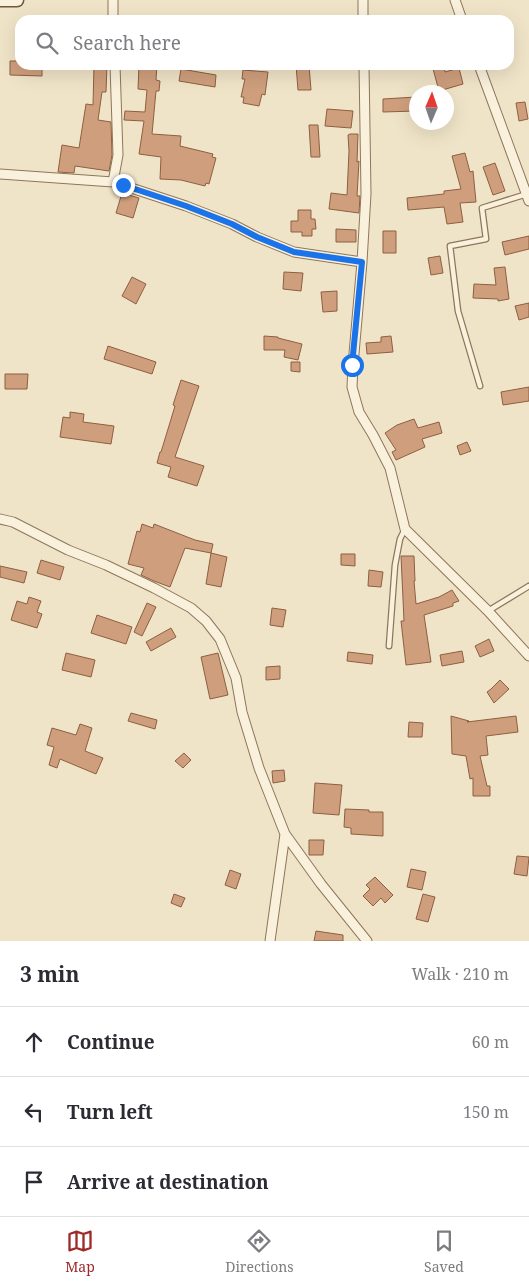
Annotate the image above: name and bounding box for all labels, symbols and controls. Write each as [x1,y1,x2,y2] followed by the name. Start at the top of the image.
[15,15,514,70] search box
[33,29,61,57] icon: search
[73,30,181,56] text: Search here
[409,85,454,130] north arrow
[112,174,135,197] route end
[341,354,364,377] route start
[20,960,79,988] text: 3 min
[412,963,509,985] text: Walk · 210 m
[20,1028,48,1056] icon: ahead
[67,1029,155,1055] text: Continue
[472,1031,509,1053] text: 60 m
[20,1098,48,1126] icon: left
[67,1099,153,1125] text: Turn left
[463,1101,509,1123] text: 150 m
[20,1168,48,1196] icon: arrive
[67,1169,269,1195] text: Arrive at destination
[65,1227,95,1276] tab: Map
[225,1227,294,1276] tab: Directions
[424,1227,464,1276] tab: Saved

